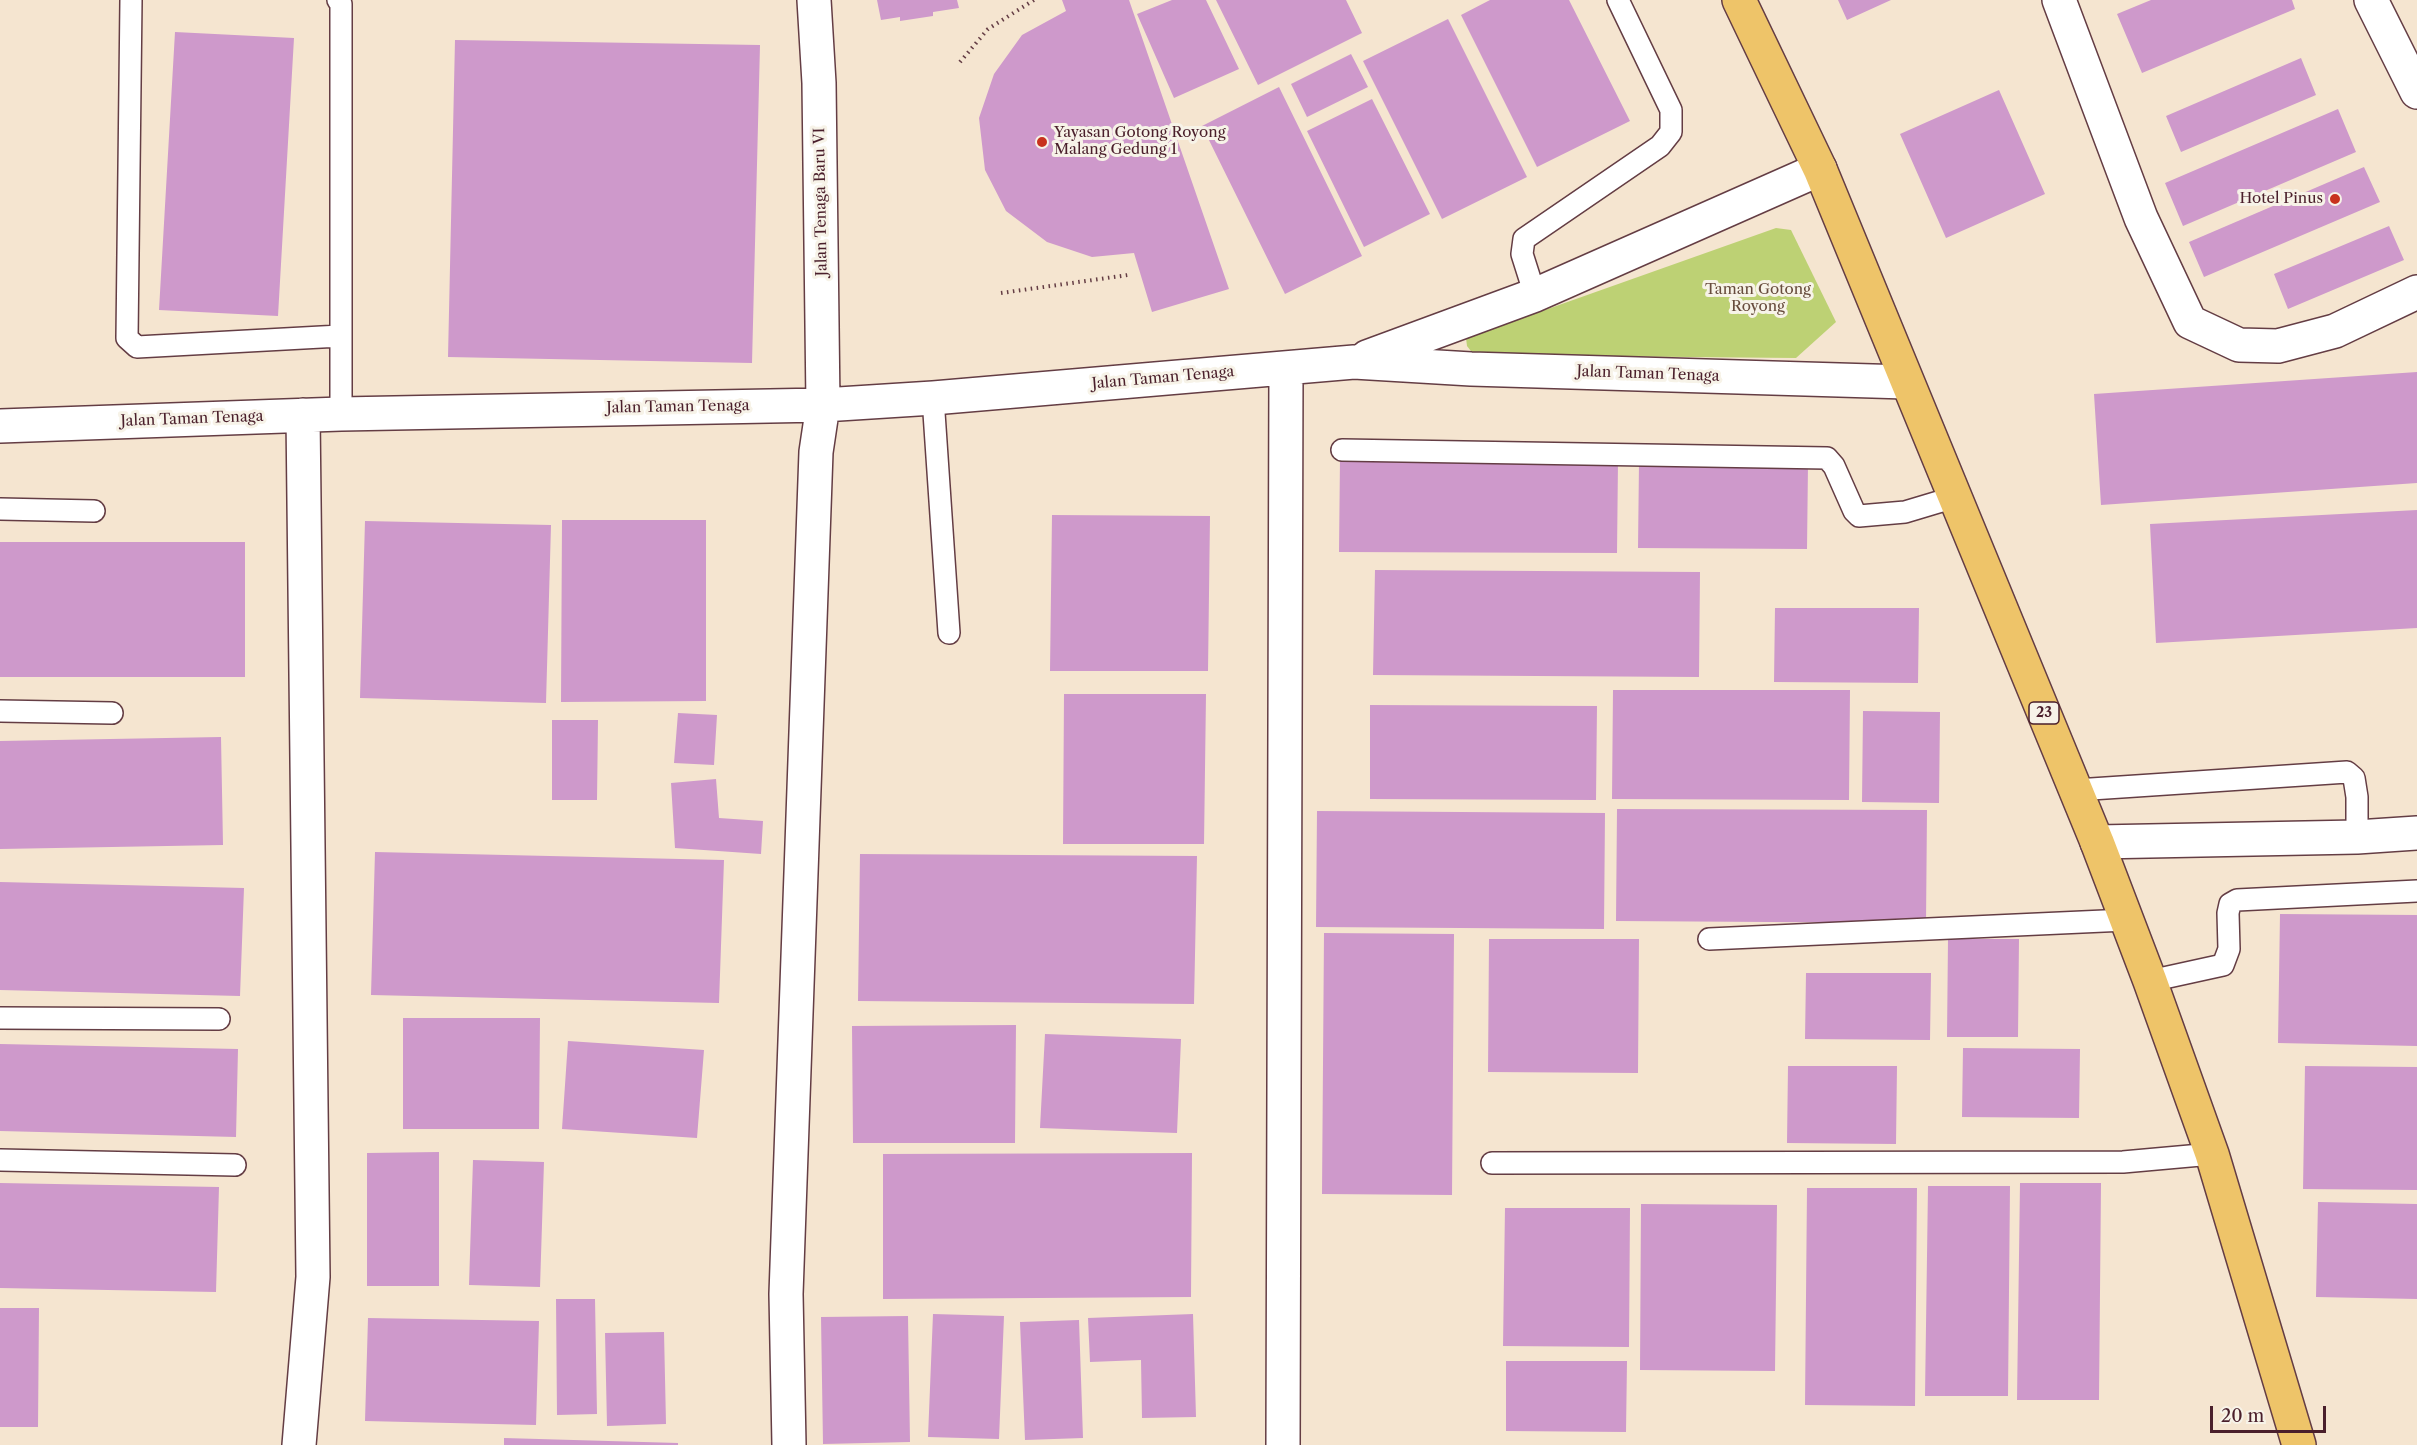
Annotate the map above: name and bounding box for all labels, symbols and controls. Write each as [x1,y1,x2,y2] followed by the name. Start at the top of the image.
[1054,124,1226,159] place label: Yayasan Gotong Royong Malang Gedung 1
[811,128,831,276] street label: Jalan Tenaga Baru VI
[1035,135,1049,149] marker: Yayasan Gotong Royong Malang Gedung 1
[2240,190,2323,208] place label: Hotel Pinus
[2328,192,2342,206] marker: Hotel Pinus
[1705,281,1811,316] park label: Taman Gotong Royong
[1091,363,1235,393] street label: Jalan Taman Tenaga
[1576,363,1720,385] street label: Jalan Taman Tenaga
[606,397,750,417] street label: Jalan Taman Tenaga
[120,408,264,430] street label: Jalan Taman Tenaga
[2029,702,2059,724] road number: 23
[2213,1394,2328,1432] scale bar
[2221,1405,2264,1427] text: 20 m

